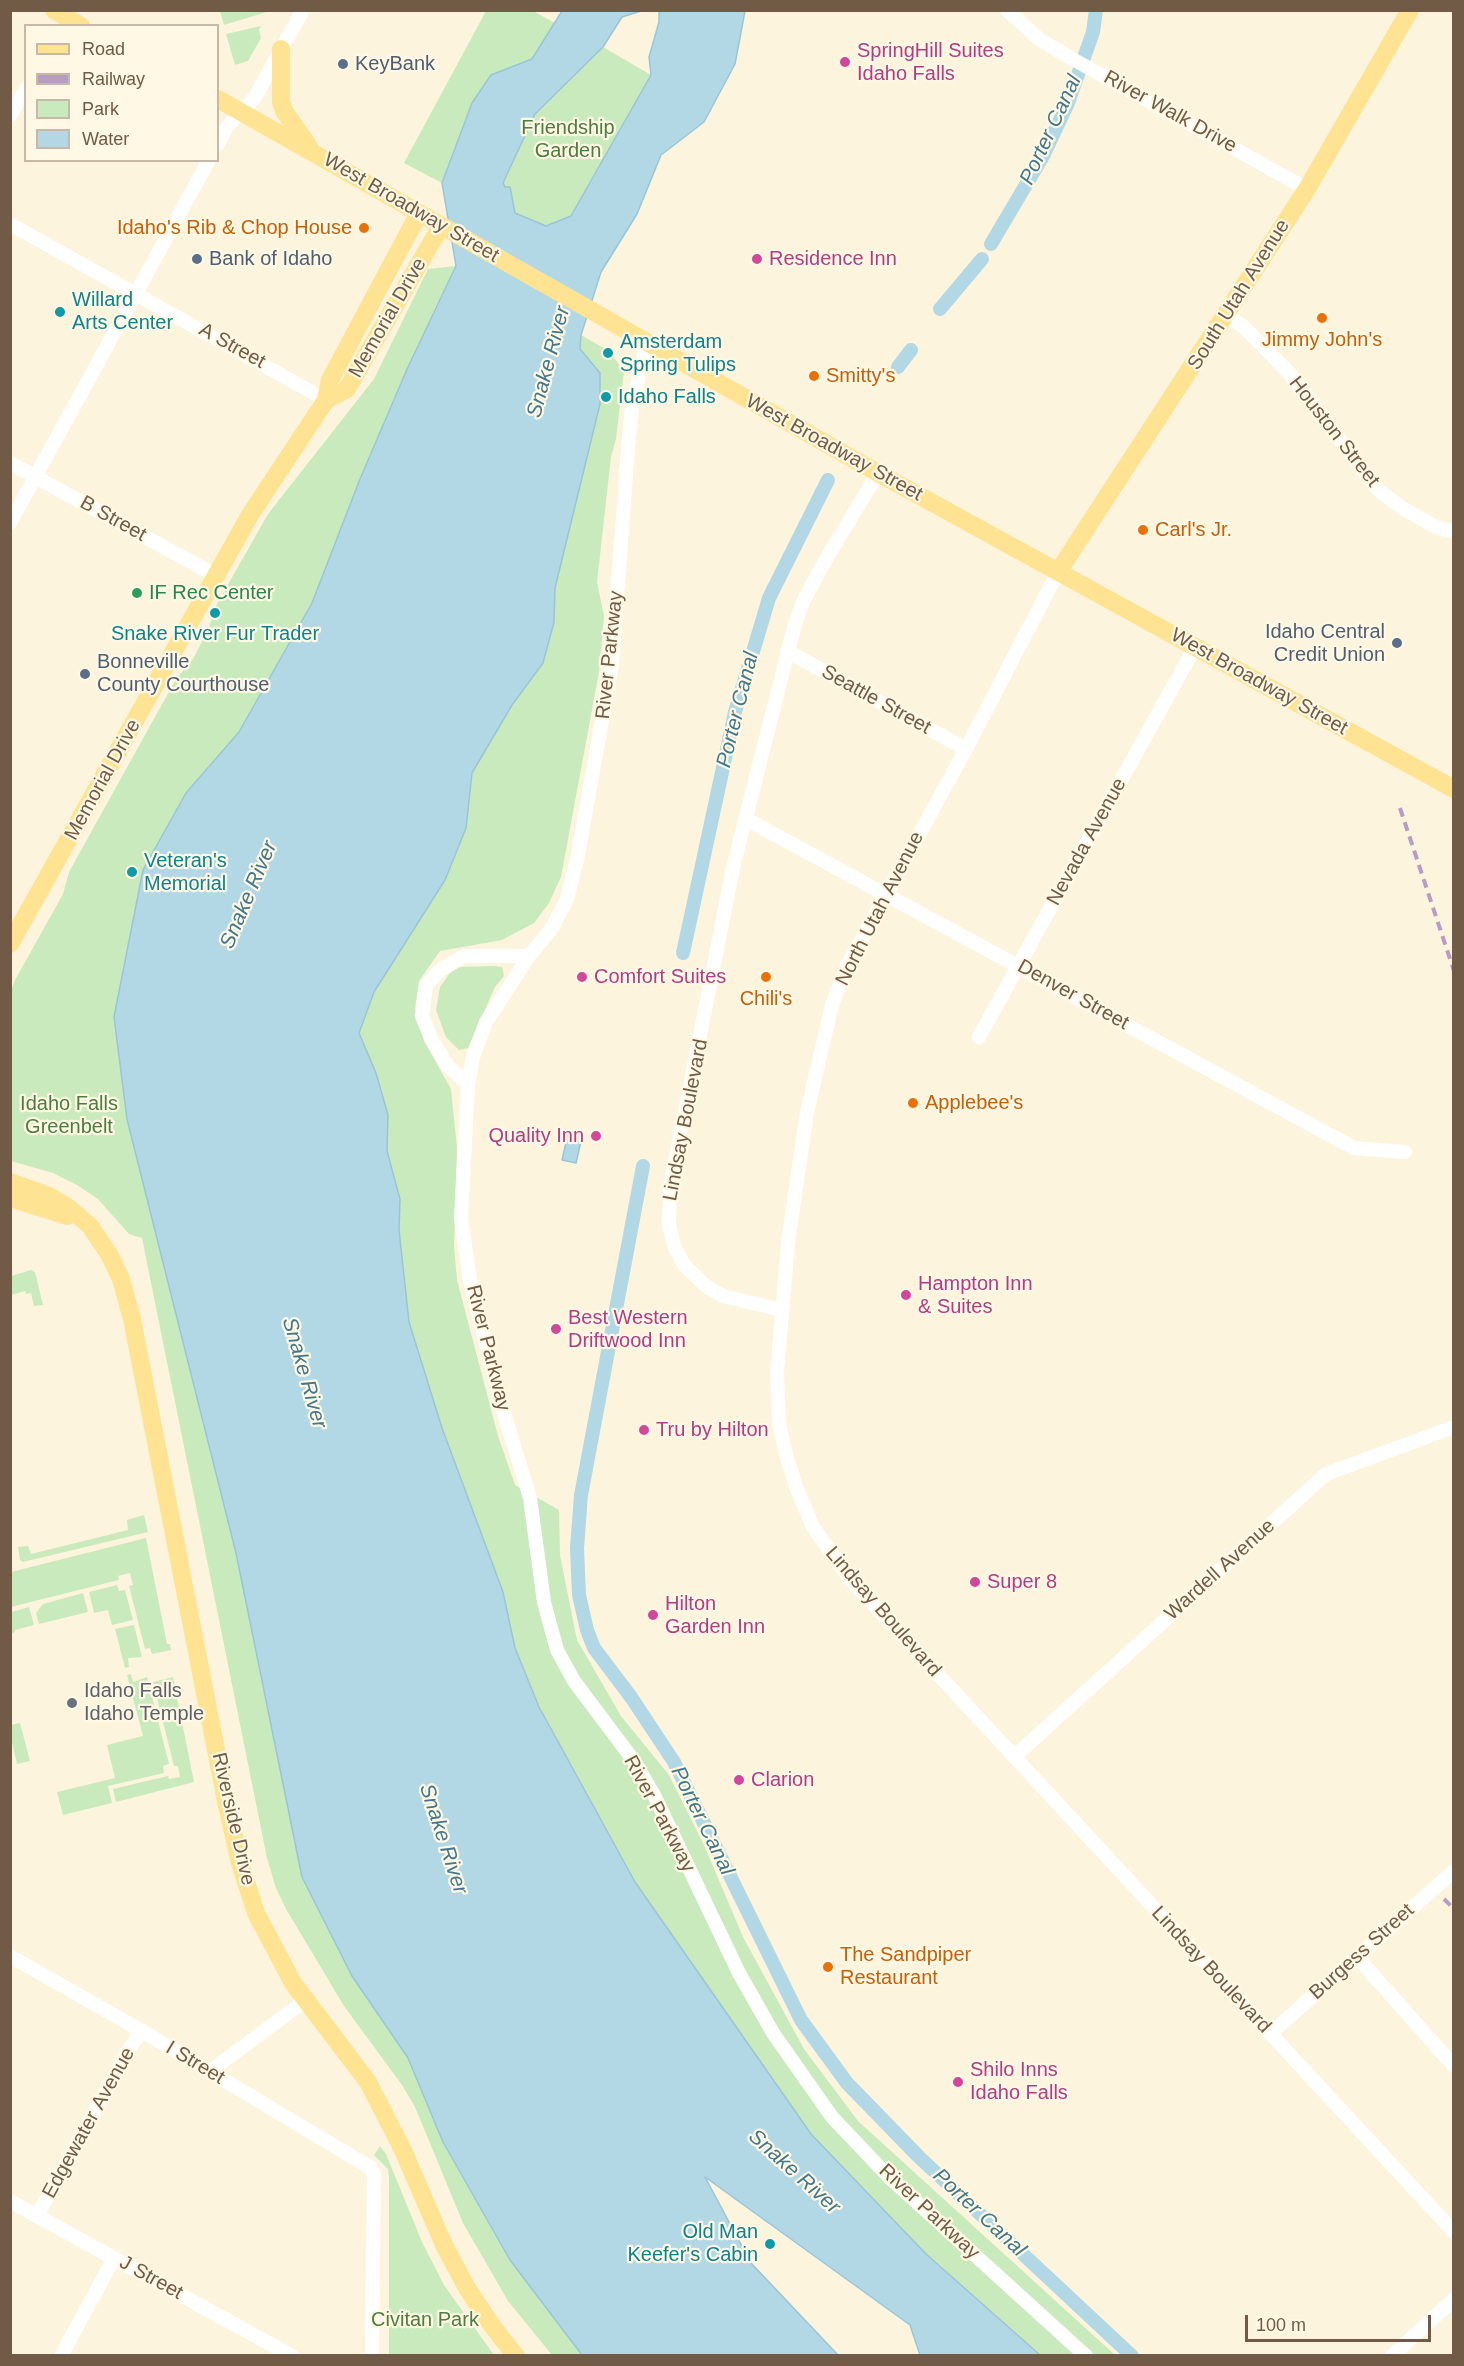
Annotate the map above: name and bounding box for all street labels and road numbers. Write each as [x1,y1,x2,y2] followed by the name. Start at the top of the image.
[1099,66,1241,158] street label: River Walk Drive
[319,148,503,268] street label: West Broadway Street
[1183,215,1295,375] street label: South Utah Avenue
[344,254,432,382] street label: Memorial Drive
[195,318,269,374] street label: A Street
[1283,372,1385,492] street label: Houston Street
[741,389,927,507] street label: West Broadway Street
[76,491,150,547] street label: B Street
[591,590,629,720] street label: River Parkway
[1166,623,1352,741] street label: West Broadway Street
[817,660,935,740] street label: Seattle Street
[60,715,146,845] street label: Memorial Drive
[1042,774,1132,910] street label: Nevada Avenue
[831,828,929,990] street label: North Utah Avenue
[1013,955,1133,1035] street label: Denver Street
[659,1037,713,1203] street label: Lindsay Boulevard
[461,1283,515,1413] street label: River Parkway
[1160,1514,1280,1626] street label: Wardell Avenue
[820,1542,946,1682] street label: Lindsay Boulevard
[206,1750,260,1888] street label: Riverside Drive
[618,1751,700,1877] street label: River Parkway
[1305,1899,1419,2005] street label: Burgess Street
[1146,1902,1276,2038] street label: Lindsay Boulevard
[161,2036,229,2090] street label: I Street
[38,2043,140,2203] street label: Edgewater Avenue
[874,2159,984,2265] street label: River Parkway
[115,2251,187,2305] street label: J Street

